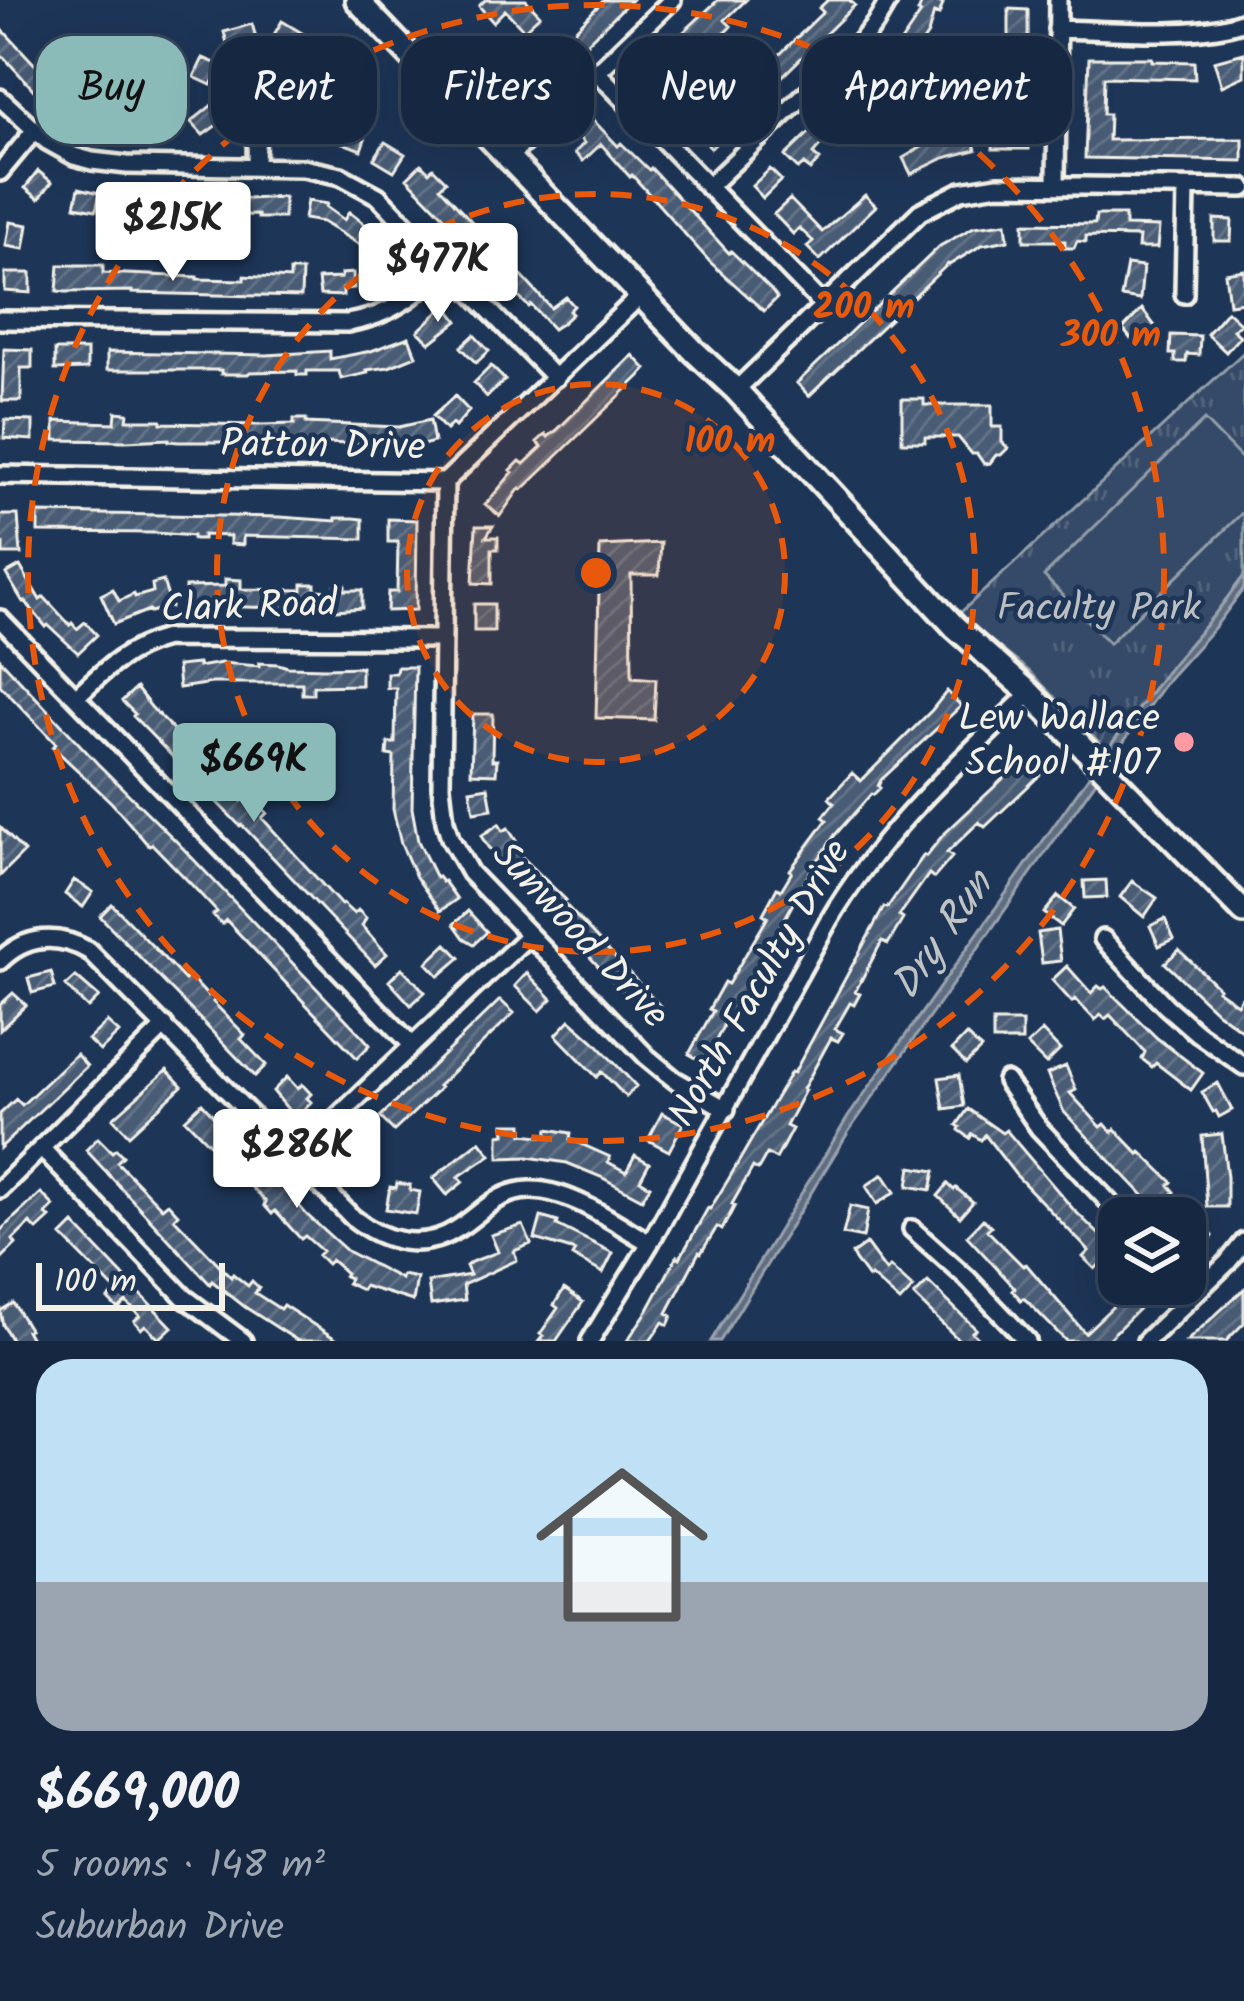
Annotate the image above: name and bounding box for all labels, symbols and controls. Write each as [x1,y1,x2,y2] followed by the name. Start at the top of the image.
[36,36,187,144] chip: Buy
[211,36,377,144] chip: Rent
[401,36,594,144] chip: Filters
[618,36,778,144] chip: New
[802,36,1072,144] chip: Apartment
[89,182,257,284] pin: $215K
[123,190,223,252] text: $215K
[354,223,522,325] pin: $477K
[386,231,490,293] text: $477K
[813,280,915,337] text: 200 m
[1060,308,1161,365] text: 300 m
[220,414,426,480] street label: Patton Drive
[684,414,776,471] text: 100 m
[575,552,617,594] centre of rings
[160,574,340,642] street label: Clark Road
[997,579,1202,641] park label: Faculty Park
[958,689,1161,796] place label: Lew Wallace School #107
[170,723,338,825] pin: $669K
[1171,729,1197,755] marker: Lew Wallace School #107
[200,731,308,793] text: $669K
[475,828,683,1044] street label: Sunwood Drive
[653,828,869,1140] street label: North Faculty Drive
[874,855,1014,1014] water label: Dry Run
[213,1109,381,1211] pin: $286K
[240,1117,354,1179] text: $286K
[1098,1197,1206,1305] map controls
[1098,1197,1206,1305] button: layers
[36,1257,225,1310] scale bar
[54,1257,137,1310] text: 100 m
[514,1437,730,1653] icon: home
[36,1755,239,1836] text: $669,000
[36,1836,325,1898] text: 5 rooms · 148 m²
[36,1898,284,1960] text: Suburban Drive

